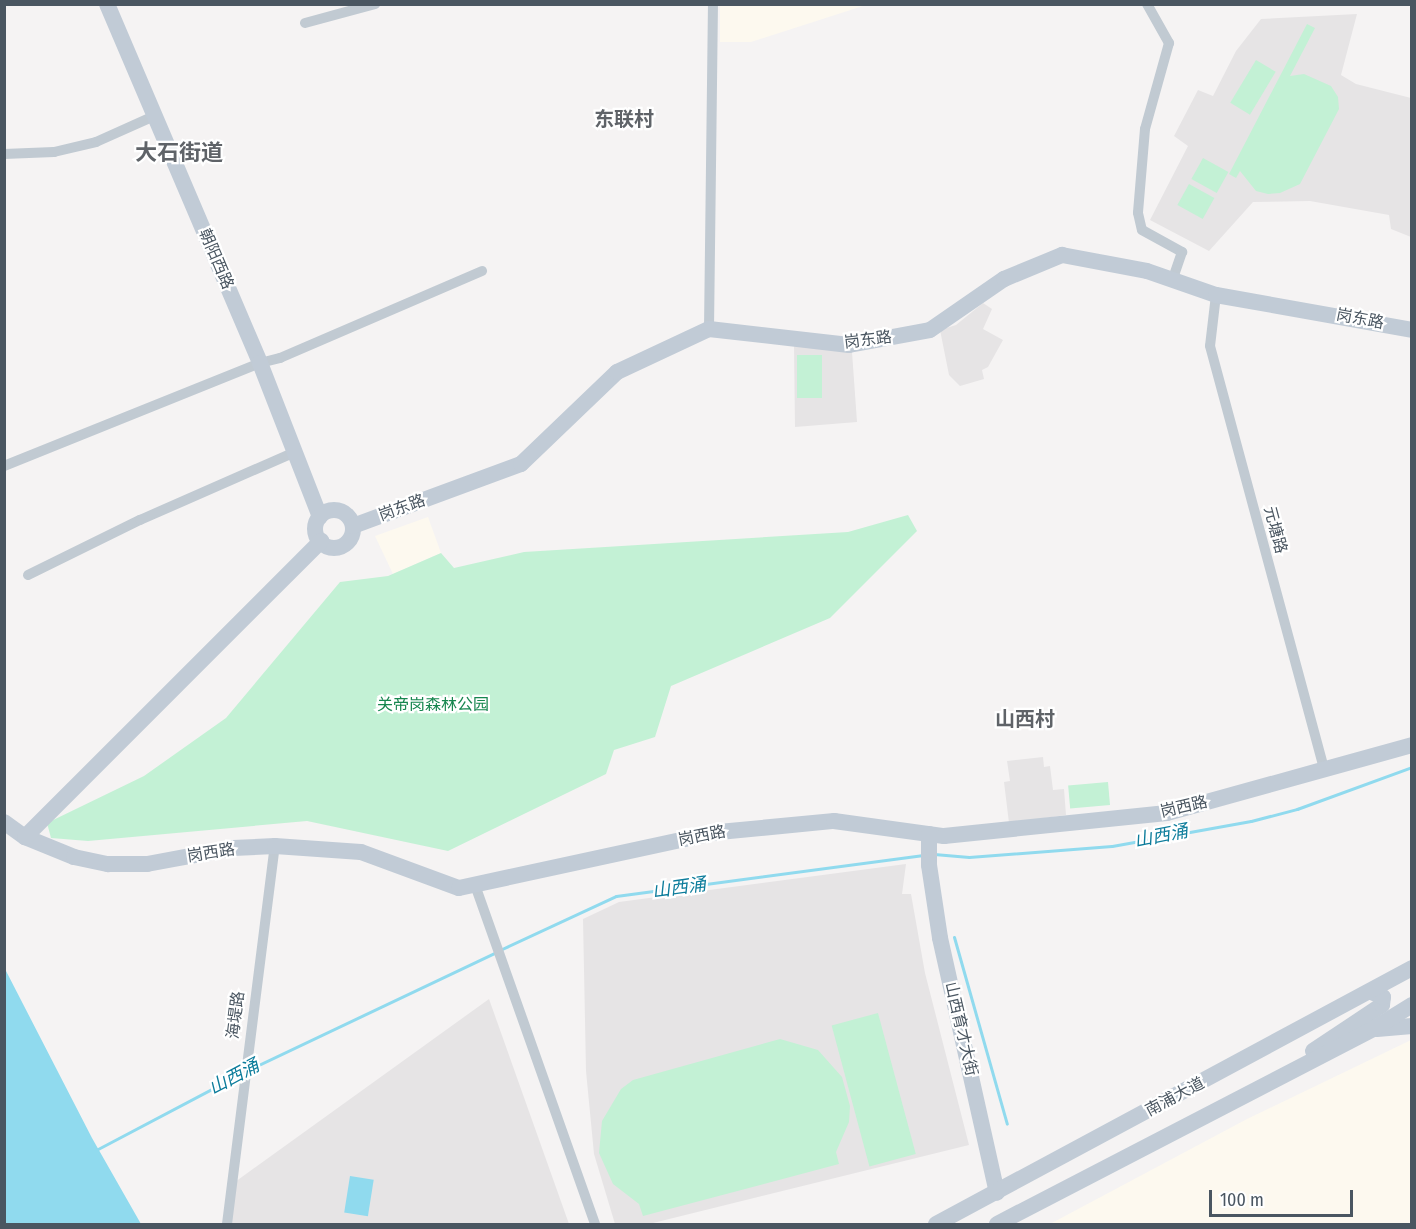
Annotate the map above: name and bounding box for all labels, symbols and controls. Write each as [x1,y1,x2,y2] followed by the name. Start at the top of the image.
[594,107,654,131] district label: 东联村
[135,140,223,166] district label: 大石街道
[195,226,237,292] street label: 朝阳西路
[1335,305,1385,333] street label: 岗东路
[843,328,893,352] street label: 岗东路
[376,491,428,525] street label: 岗东路
[1260,504,1290,556] street label: 元塘路
[377,695,489,715] park label: 关帝岗森林公园
[995,707,1055,731] district label: 山西村
[1158,792,1210,822] street label: 岗西路
[1132,820,1190,852] water label: 山西涌
[677,822,727,850] street label: 岗西路
[186,840,236,866] street label: 岗西路
[651,874,707,902] water label: 山西涌
[941,980,981,1078] street label: 山西育才大街
[224,990,248,1040] street label: 海堤路
[205,1055,263,1099] water label: 山西涌
[1142,1074,1208,1120] street label: 南浦大道
[1212,1178,1356,1216] scale bar
[1220,1189,1264,1211] text: 100 m

